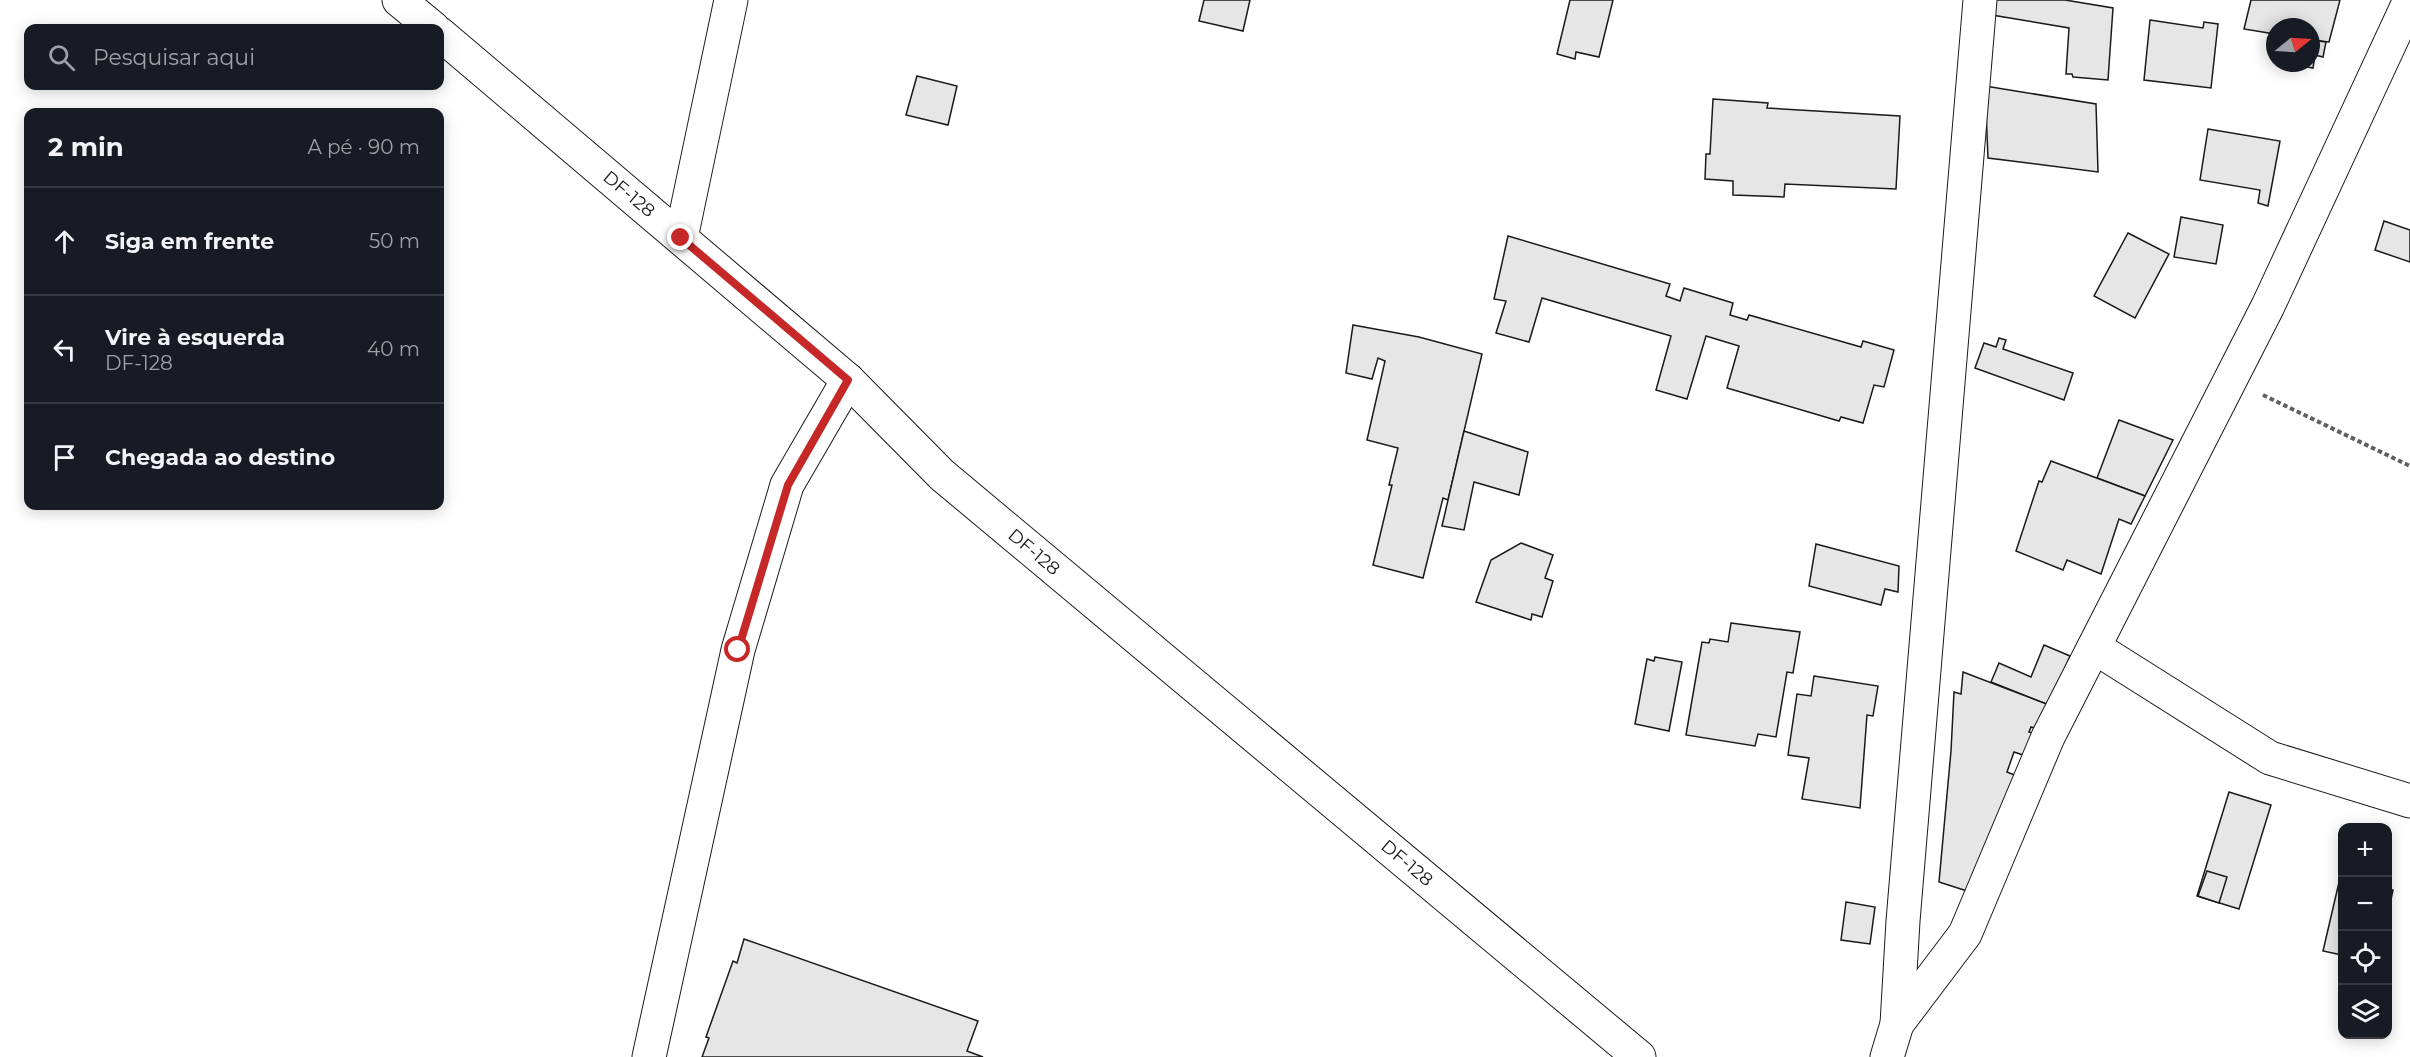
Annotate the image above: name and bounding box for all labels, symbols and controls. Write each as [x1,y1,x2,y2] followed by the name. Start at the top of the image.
[2266,18,2320,72] north arrow
[24,24,444,90] search box
[45,41,78,74] icon: search
[93,44,255,71] text: Pesquisar aqui
[48,131,124,163] text: 2 min
[307,135,420,159] text: A pé · 90 m
[599,166,659,222] street label: DF-128
[667,224,693,250] route end
[48,225,81,258] icon: ahead
[105,228,274,255] text: Siga em frente
[369,229,420,253] text: 50 m
[105,324,285,351] text: Vire à esquerda
[48,333,81,366] icon: left
[367,337,420,361] text: 40 m
[105,351,173,375] text: DF-128
[48,441,81,474] icon: arrive
[105,444,335,471] text: Chegada ao destino
[1004,524,1064,580] street label: DF-128
[724,636,750,662] route start
[2338,823,2392,1039] map controls
[2338,823,2392,877] button: +
[1377,835,1437,891] street label: DF-128
[2338,877,2392,931] button: −
[2338,931,2392,985] button: locate
[2338,985,2392,1039] button: layers

